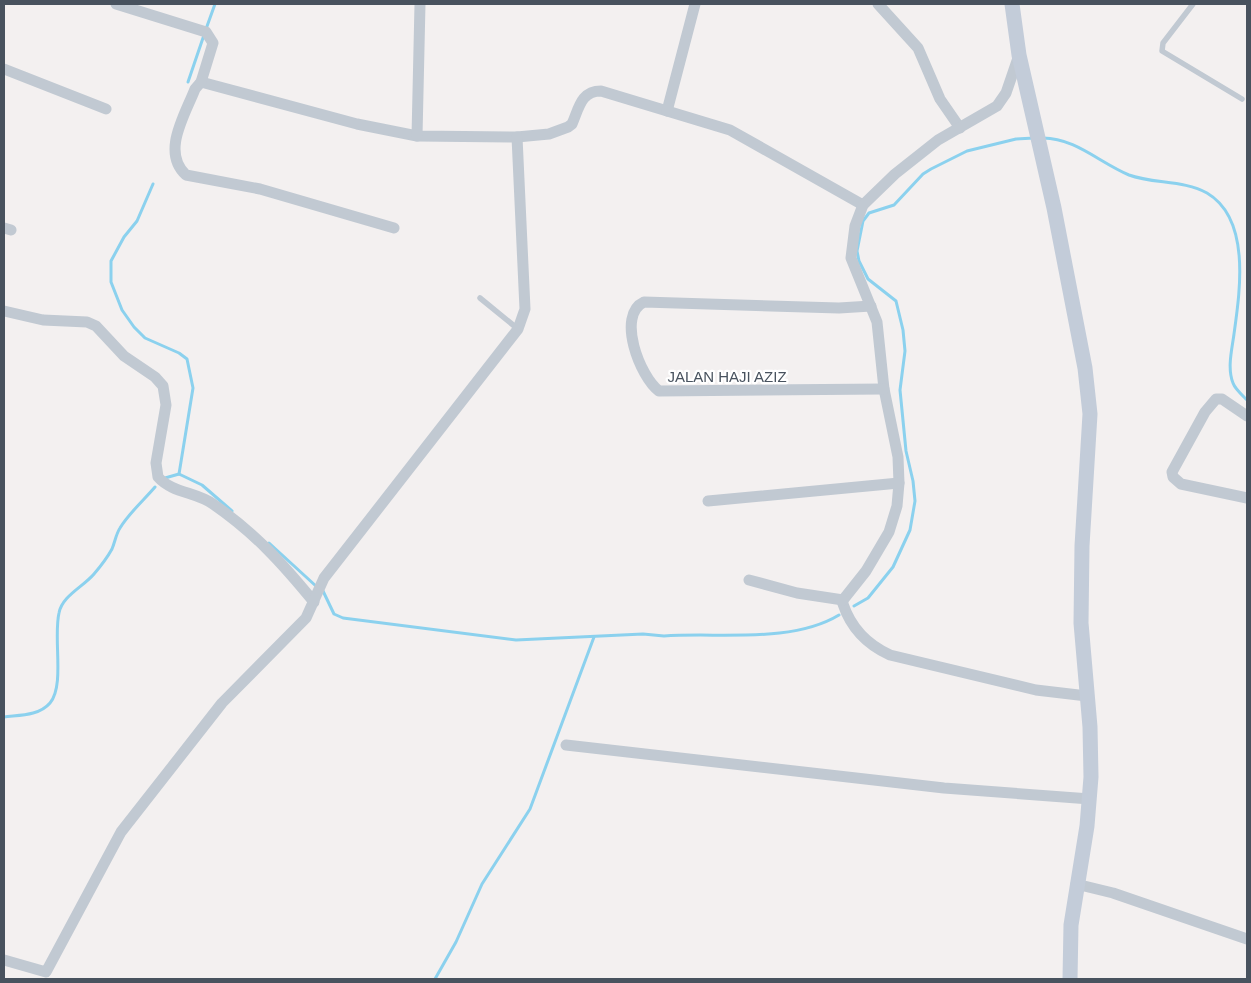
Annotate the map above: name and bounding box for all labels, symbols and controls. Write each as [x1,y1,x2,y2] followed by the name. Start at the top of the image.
[667,368,787,385] street label: JALAN HAJI AZIZ

